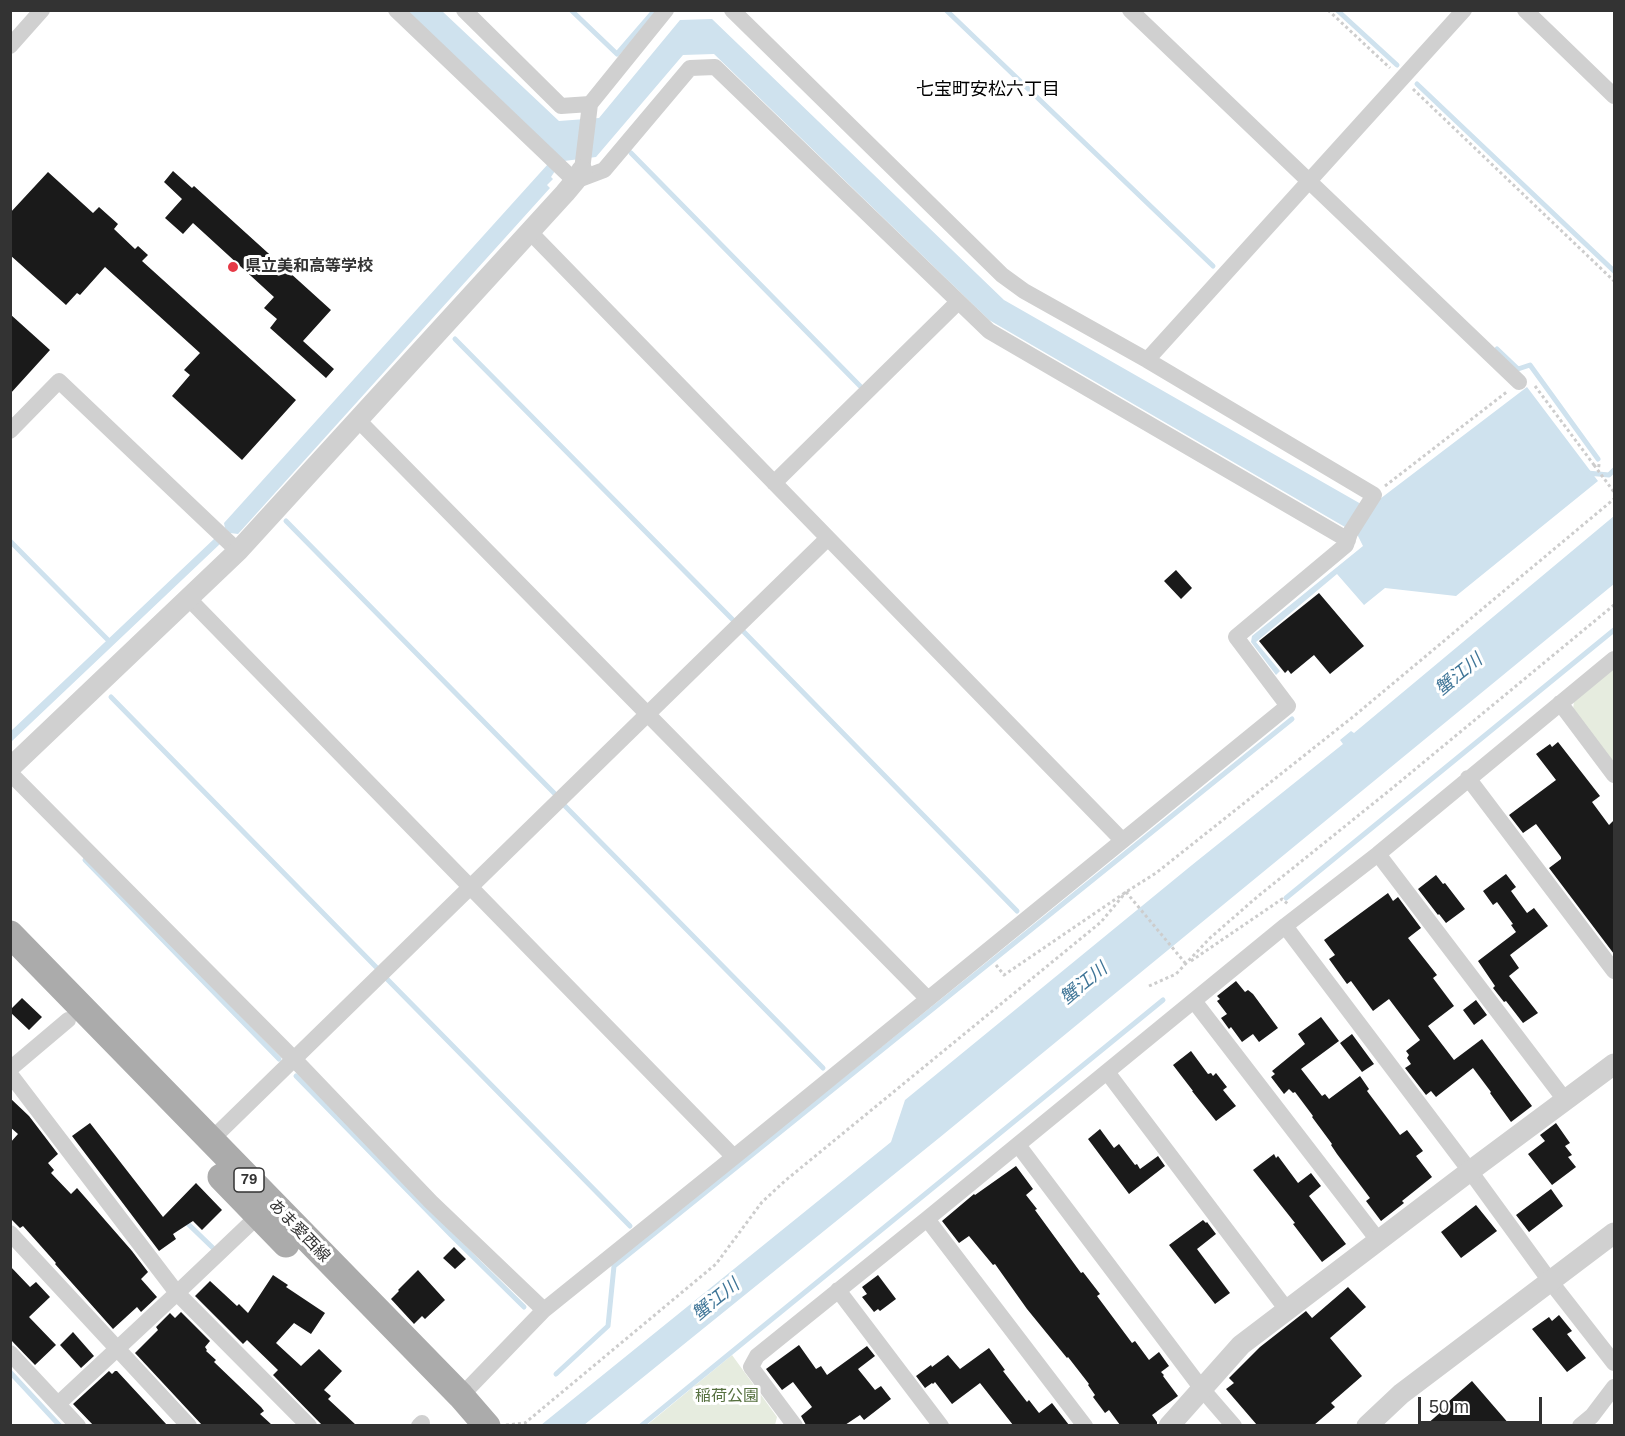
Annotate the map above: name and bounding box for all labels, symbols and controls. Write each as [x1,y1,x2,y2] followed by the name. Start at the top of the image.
[916,79,1060,101] district label: 七宝町安松六丁目
[245,257,373,277] place label: 県立美和高等学校
[226,260,240,274] marker: 県立美和高等学校
[1431,650,1487,700] water label: 蟹江川
[1056,959,1112,1009] water label: 蟹江川
[234,1168,264,1192] road number: 79
[264,1196,334,1266] street label: あま愛西線
[688,1275,744,1325] water label: 蟹江川
[1421,1385,1546,1423] scale bar
[695,1387,759,1407] park label: 稲荷公園
[1429,1397,1469,1417] text: 50 m

